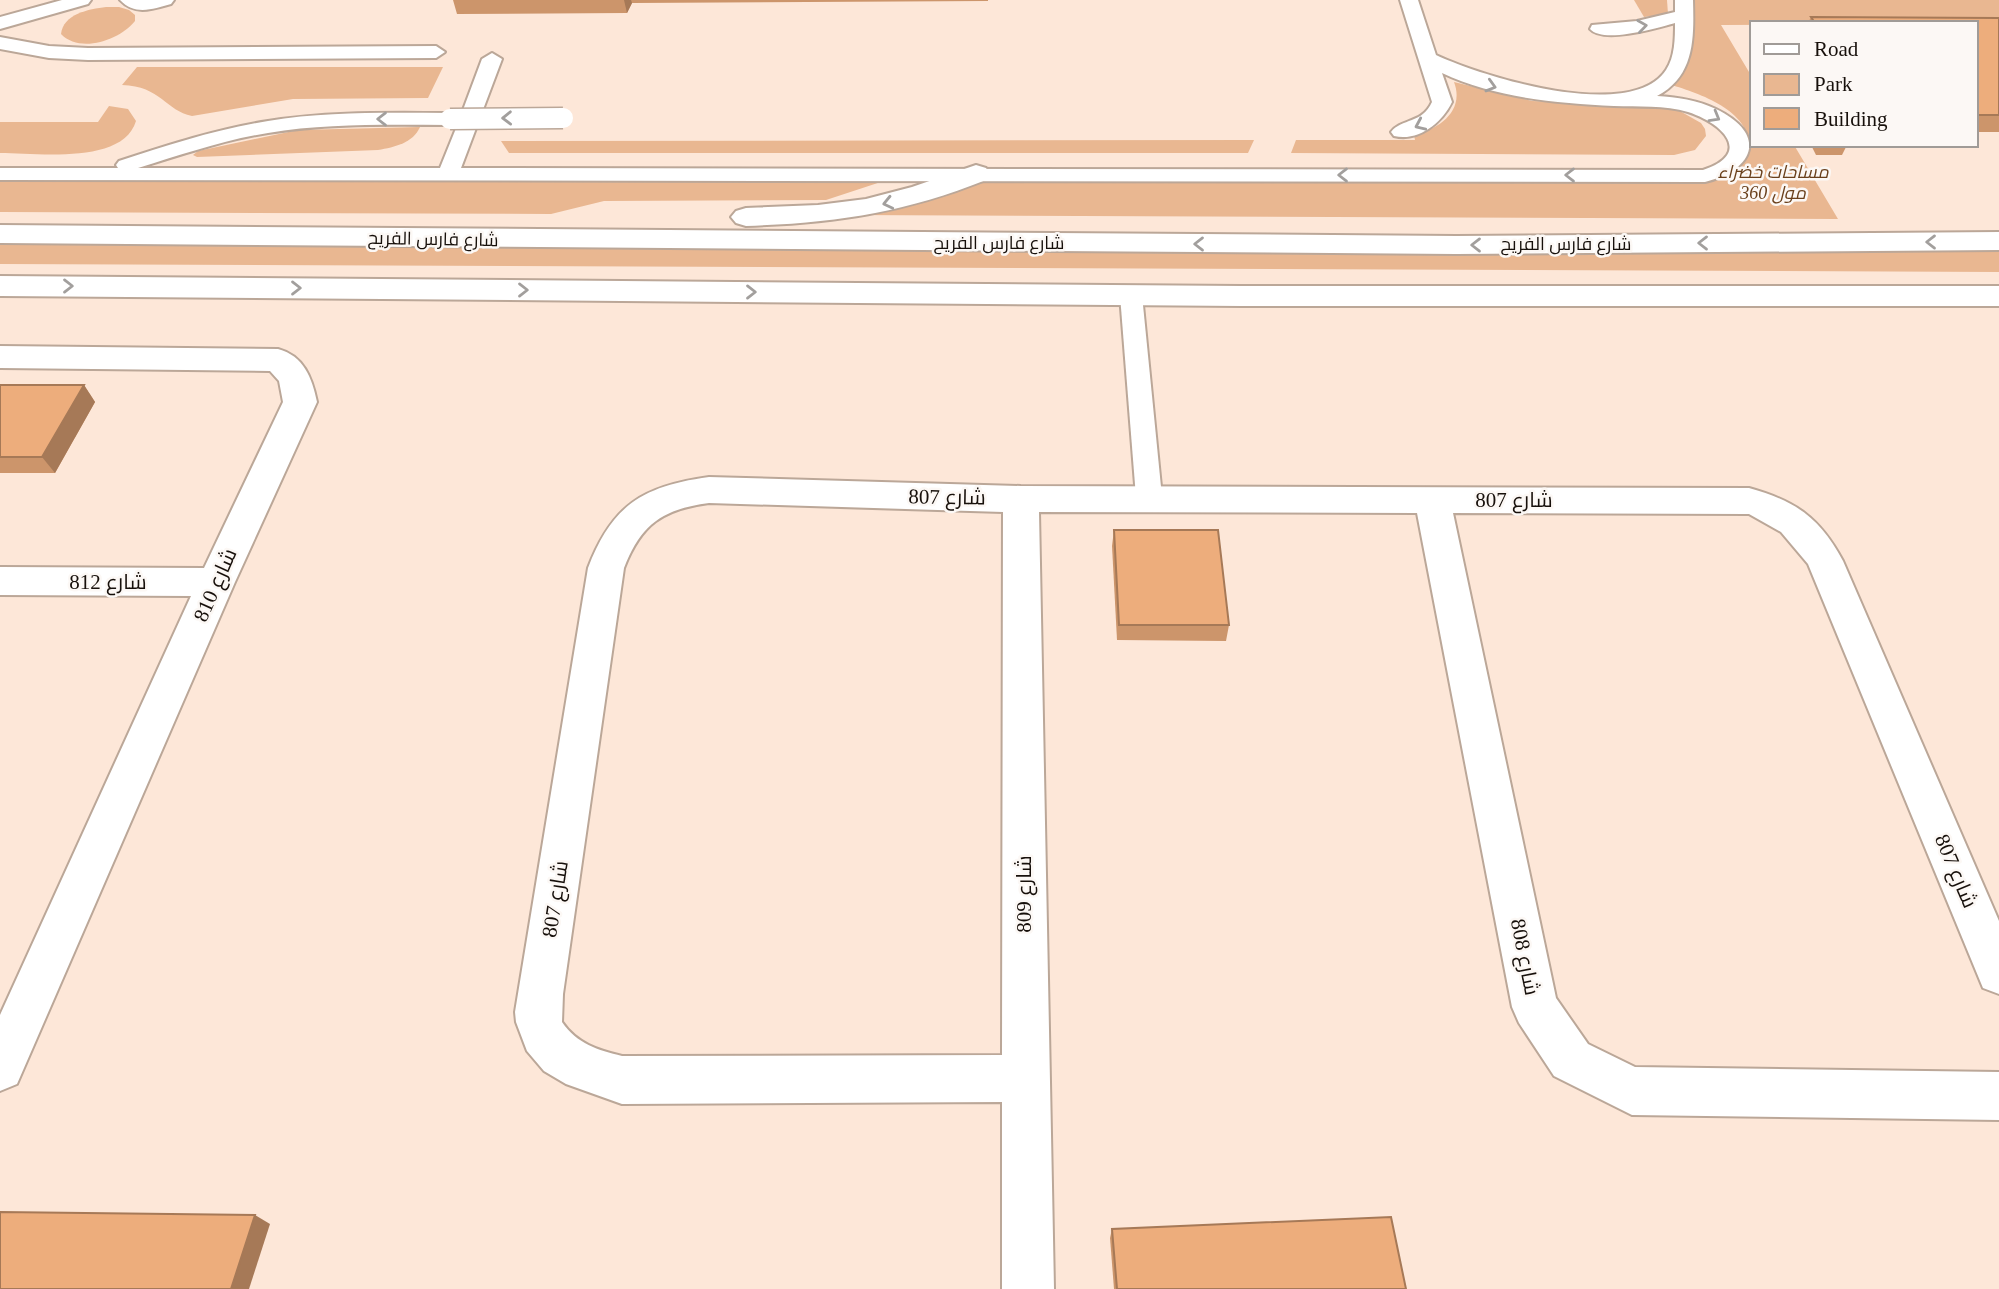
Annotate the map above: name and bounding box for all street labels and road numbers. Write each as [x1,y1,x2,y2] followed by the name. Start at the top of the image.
[367,228,499,252] street label: شارع فارس الفريح
[934,233,1064,255] street label: شارع فارس الفريح
[1501,234,1631,256] street label: شارع فارس الفريح
[908,484,986,512] street label: شارع 807
[1475,488,1553,514] street label: شارع 807
[188,545,244,626] street label: شارع 810
[69,570,147,596] street label: شارع 812
[1928,831,1982,912] street label: شارع 807
[1012,855,1038,933] street label: شارع 809
[537,859,575,939] street label: شارع 807
[1504,917,1544,998] street label: شارع 808

